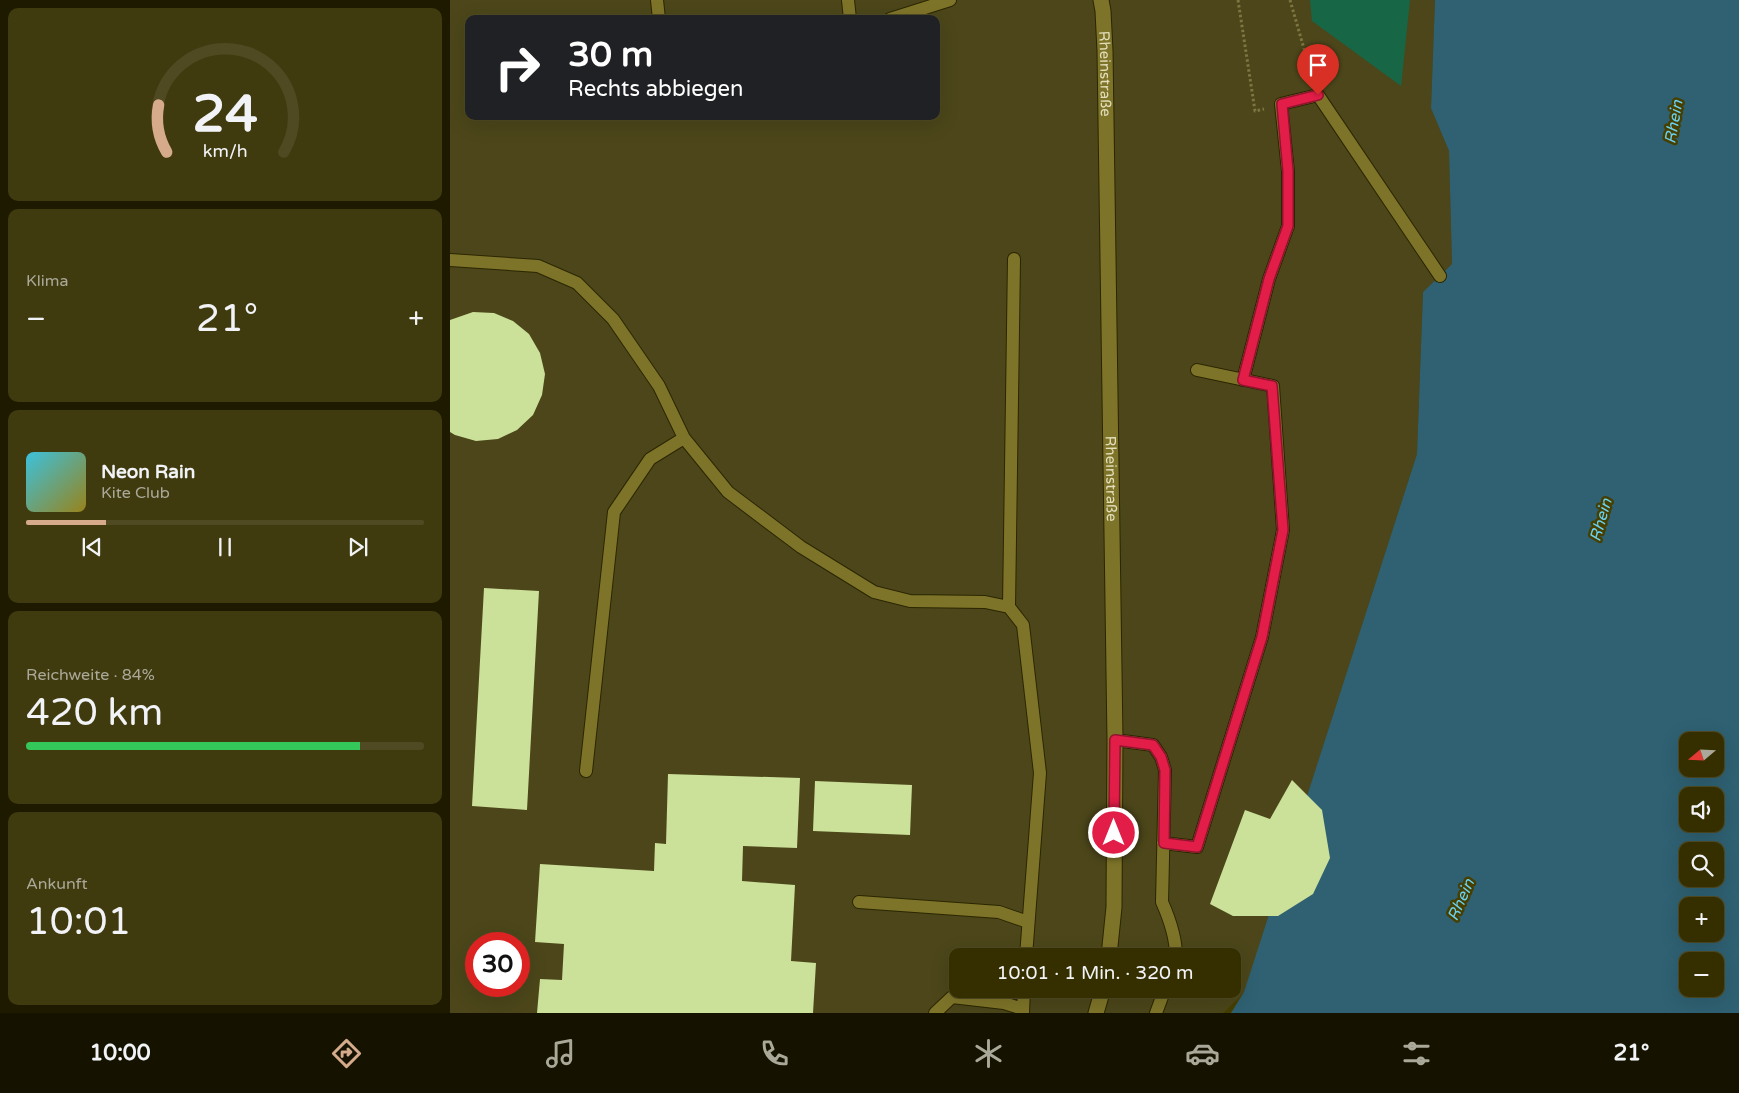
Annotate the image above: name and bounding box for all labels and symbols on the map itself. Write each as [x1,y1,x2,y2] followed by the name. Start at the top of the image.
[1095,30,1115,117] street label: Rheinstraße
[1297,44,1339,95] pin
[1660,97,1688,145] water label: Rhein
[1102,436,1121,522] street label: Rheinstraße
[1585,495,1617,544] water label: Rhein
[1679,732,1724,778] north arrow
[1087,806,1139,858] position arrow
[1443,875,1480,924] water label: Rhein
[465,932,530,997] speed limit sign: 30

